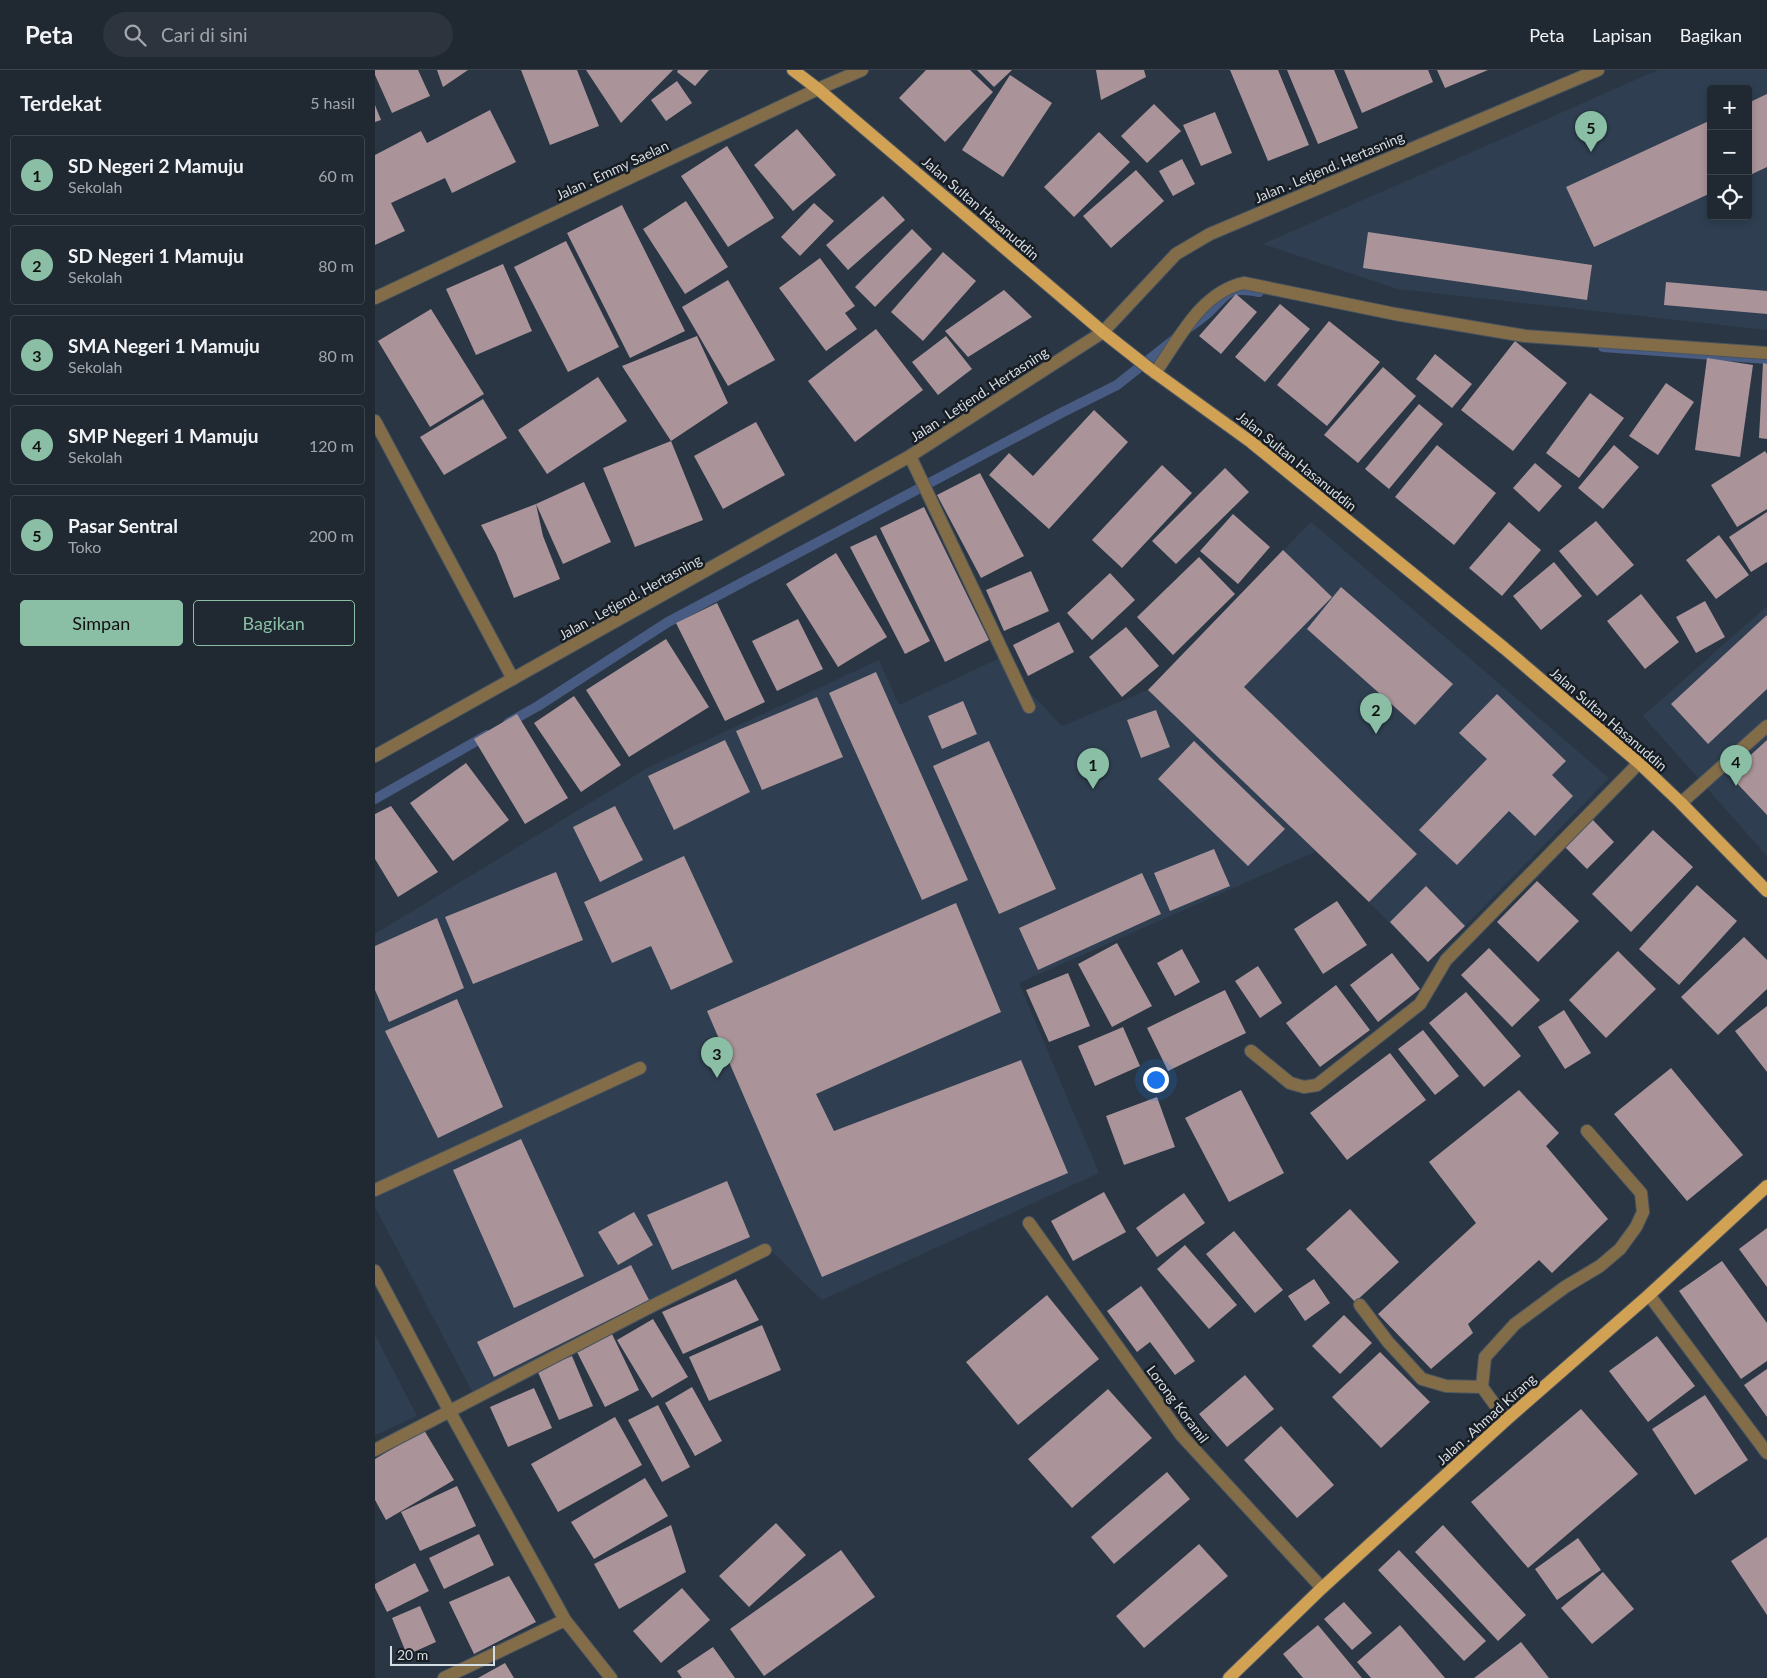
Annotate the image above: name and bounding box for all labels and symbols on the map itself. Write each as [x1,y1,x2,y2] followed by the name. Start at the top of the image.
[1575,111,1607,152] pin: 5
[1252,128,1406,206] street label: Jalan . Letjend. Hertasning
[553,136,671,204] street label: Jalan . Emmy Saelan
[919,153,1043,263] street label: Jalan Sultan Hasanuddin
[907,343,1051,445] street label: Jalan . Letjend. Hertasning
[1234,407,1360,515] street label: Jalan Sultan Hasanuddin
[556,551,704,643] street label: Jalan . Letjend. Hertasning
[1547,664,1671,774] street label: Jalan Sultan Hasanuddin
[1360,693,1392,734] pin: 2
[1720,745,1752,786] pin: 4
[1077,748,1109,789] pin: 1
[701,1037,733,1078] pin: 3
[1143,1067,1169,1093] your location
[1143,1362,1213,1446] street label: Lorong Koramil
[1433,1370,1539,1468] street label: Jalan . Ahmad Kirang
[390,1643,495,1666] scale bar

